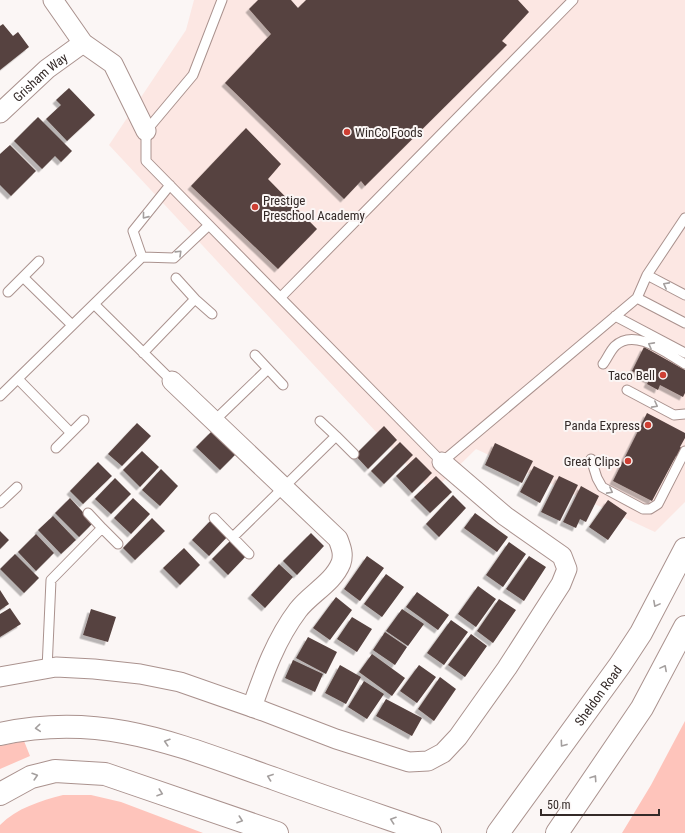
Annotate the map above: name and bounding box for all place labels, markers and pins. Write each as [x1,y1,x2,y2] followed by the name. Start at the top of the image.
[355,125,423,140] place label: WinCo Foods
[342,127,352,137] marker: WinCo Foods
[263,193,365,223] place label: Prestige Preschool Academy
[250,202,260,212] marker: Prestige Preschool Academy
[608,368,655,383] place label: Taco Bell
[658,370,668,380] marker: Taco Bell
[564,418,640,433] place label: Panda Express
[643,420,653,430] marker: Panda Express
[564,454,620,469] place label: Great Clips
[623,456,633,466] marker: Great Clips

